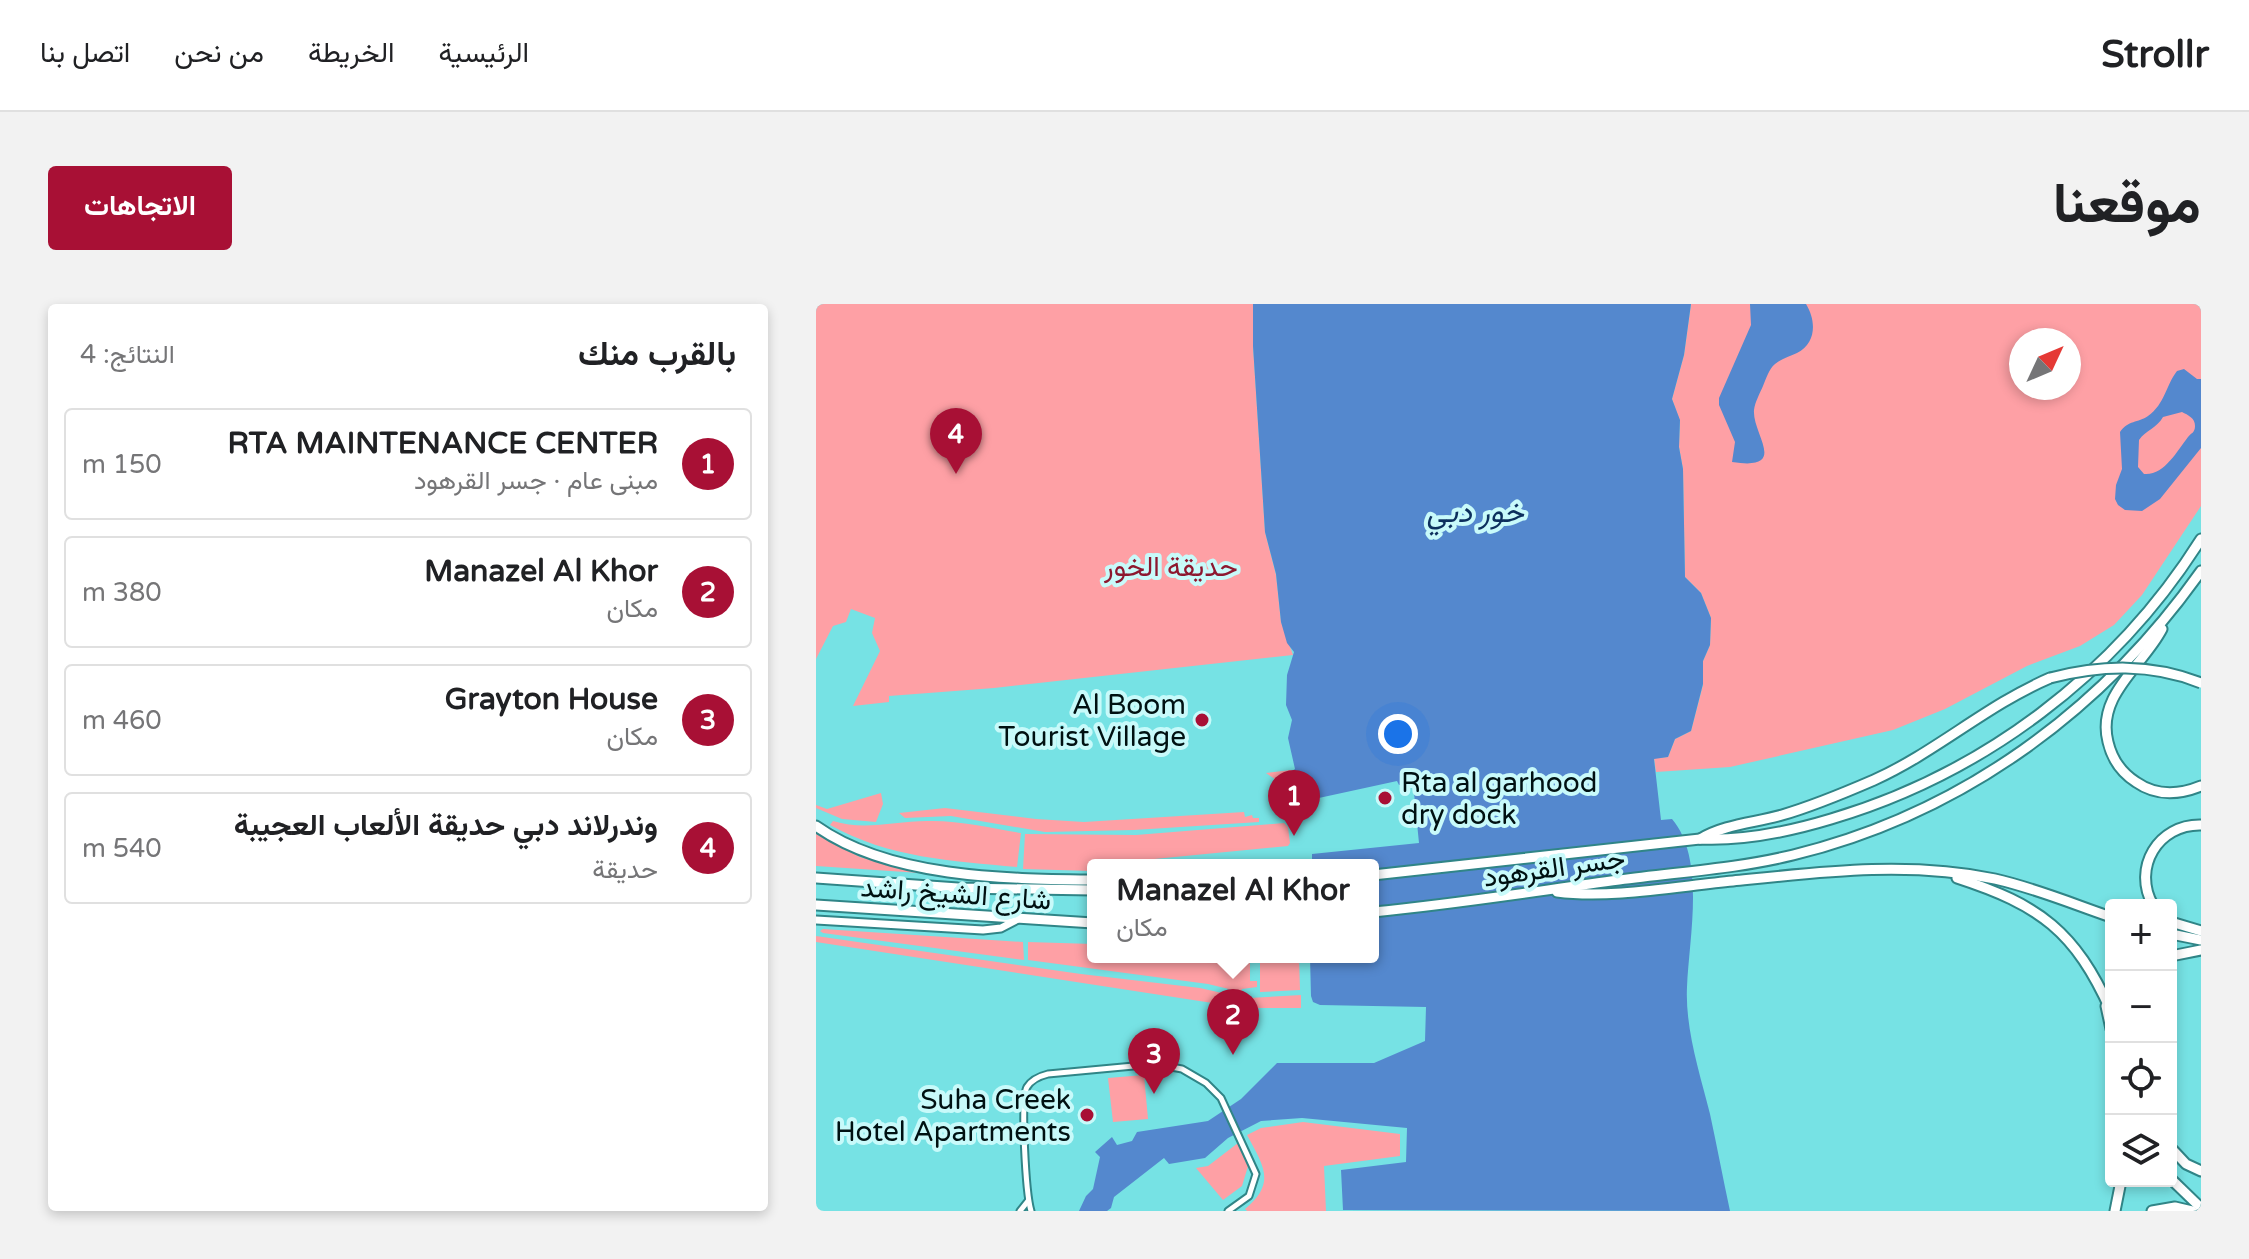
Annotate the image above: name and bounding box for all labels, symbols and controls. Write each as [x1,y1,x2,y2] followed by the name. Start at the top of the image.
[2101,32,2209,78] text: Strollr
[40,36,130,70] text: اتصل بنا
[174,36,264,70] text: من نحن
[308,36,395,70] text: الخريطة
[439,36,529,70] text: الرئيسية
[48,166,232,250] button: الاتجاهات
[2053,171,2201,238] text: موقعنا
[2009,328,2081,400] north arrow
[578,334,736,375] text: بالقرب منك
[80,339,175,370] text: النتائج: 4
[930,408,982,474] pin: 4
[227,425,658,462] text: RTA MAINTENANCE CENTER
[82,449,162,480] text: 150 m
[700,449,716,480] text: 1
[414,465,658,496] text: مبنى عام · جسر القرهود
[1427,494,1524,536] water label: خور دبي
[1103,550,1238,584] park label: حديقة الخور
[424,553,658,590] text: Manazel Al Khor
[82,577,162,608] text: 380 m
[700,577,716,608] text: 2
[606,593,658,624] text: مكان
[445,681,658,718] text: Grayton House
[998,688,1186,754] place label: Al Boom Tourist Village
[82,705,162,736] text: 460 m
[700,705,716,736] text: 3
[1193,711,1211,729] marker: Al Boom Tourist Village
[1378,714,1418,754] your location
[606,721,658,752] text: مكان
[1401,766,1598,832] place label: Rta al garhood dry dock
[1268,770,1320,836] pin: 1
[1376,789,1394,807] marker: Rta al garhood dry dock
[234,807,658,844] text: وندرلاند دبي حديقة الألعاب العجيبة
[82,833,162,864] text: 540 m
[700,833,716,864] text: 4
[1481,841,1627,895] street label: جسر القرهود
[592,854,658,885] text: حديقة
[1087,859,1379,963] popup
[859,870,1052,920] street label: شارع الشيخ راشد
[1116,872,1350,909] text: Manazel Al Khor
[2105,899,2177,1187] map controls
[2105,899,2177,971] button: +
[1116,912,1168,943] text: مكان
[2105,971,2177,1043] button: −
[1207,989,1259,1055] pin: 2
[1128,1028,1180,1094] pin: 3
[2105,1043,2177,1115] button: locate
[835,1083,1071,1149] place label: Suha Creek Hotel Apartments
[1078,1106,1096,1124] marker: Suha Creek Hotel Apartments
[2105,1115,2177,1187] button: layers

